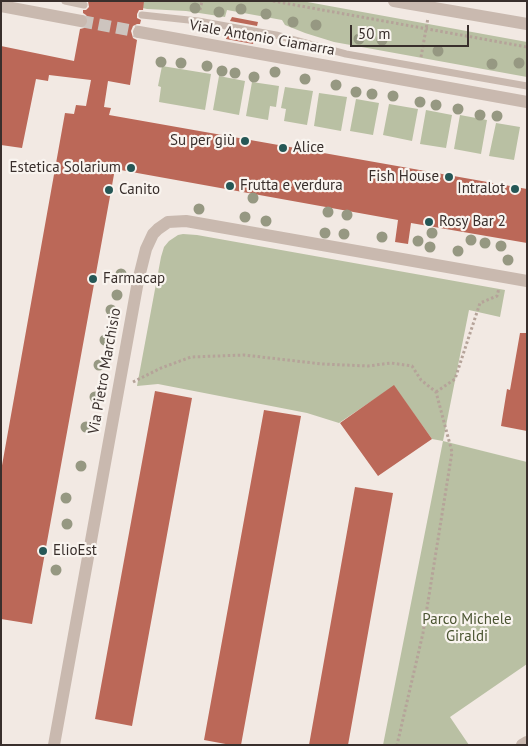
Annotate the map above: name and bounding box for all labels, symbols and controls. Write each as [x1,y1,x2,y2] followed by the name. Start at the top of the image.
[353,15,472,47] scale bar
[188,16,336,60] street label: Viale Antonio Ciamarra
[358,24,391,43] text: 50 m
[170,132,235,150] place label: Su per giù
[239,135,251,147] marker: Su per giù
[293,139,324,157] place label: Alice
[277,142,289,154] marker: Alice
[10,159,121,177] place label: Estetica Solarium
[125,162,137,174] marker: Estetica Solarium
[369,168,439,186] place label: Fish House
[443,171,455,183] marker: Fish House
[240,177,343,195] place label: Frutta e verdura
[224,180,236,192] marker: Frutta e verdura
[457,180,505,198] place label: Intralot
[119,181,160,199] place label: Canito
[509,183,521,195] marker: Intralot
[103,184,115,196] marker: Canito
[439,213,506,231] place label: Rosy Bar 2
[423,216,435,228] marker: Rosy Bar 2
[103,270,165,288] place label: Farmacap
[87,273,99,285] marker: Farmacap
[85,306,125,436] street label: Via Pietro Marchisio
[53,542,97,560] place label: ElioEst
[37,545,49,557] marker: ElioEst
[422,611,512,646] park label: Parco Michele Giraldi

